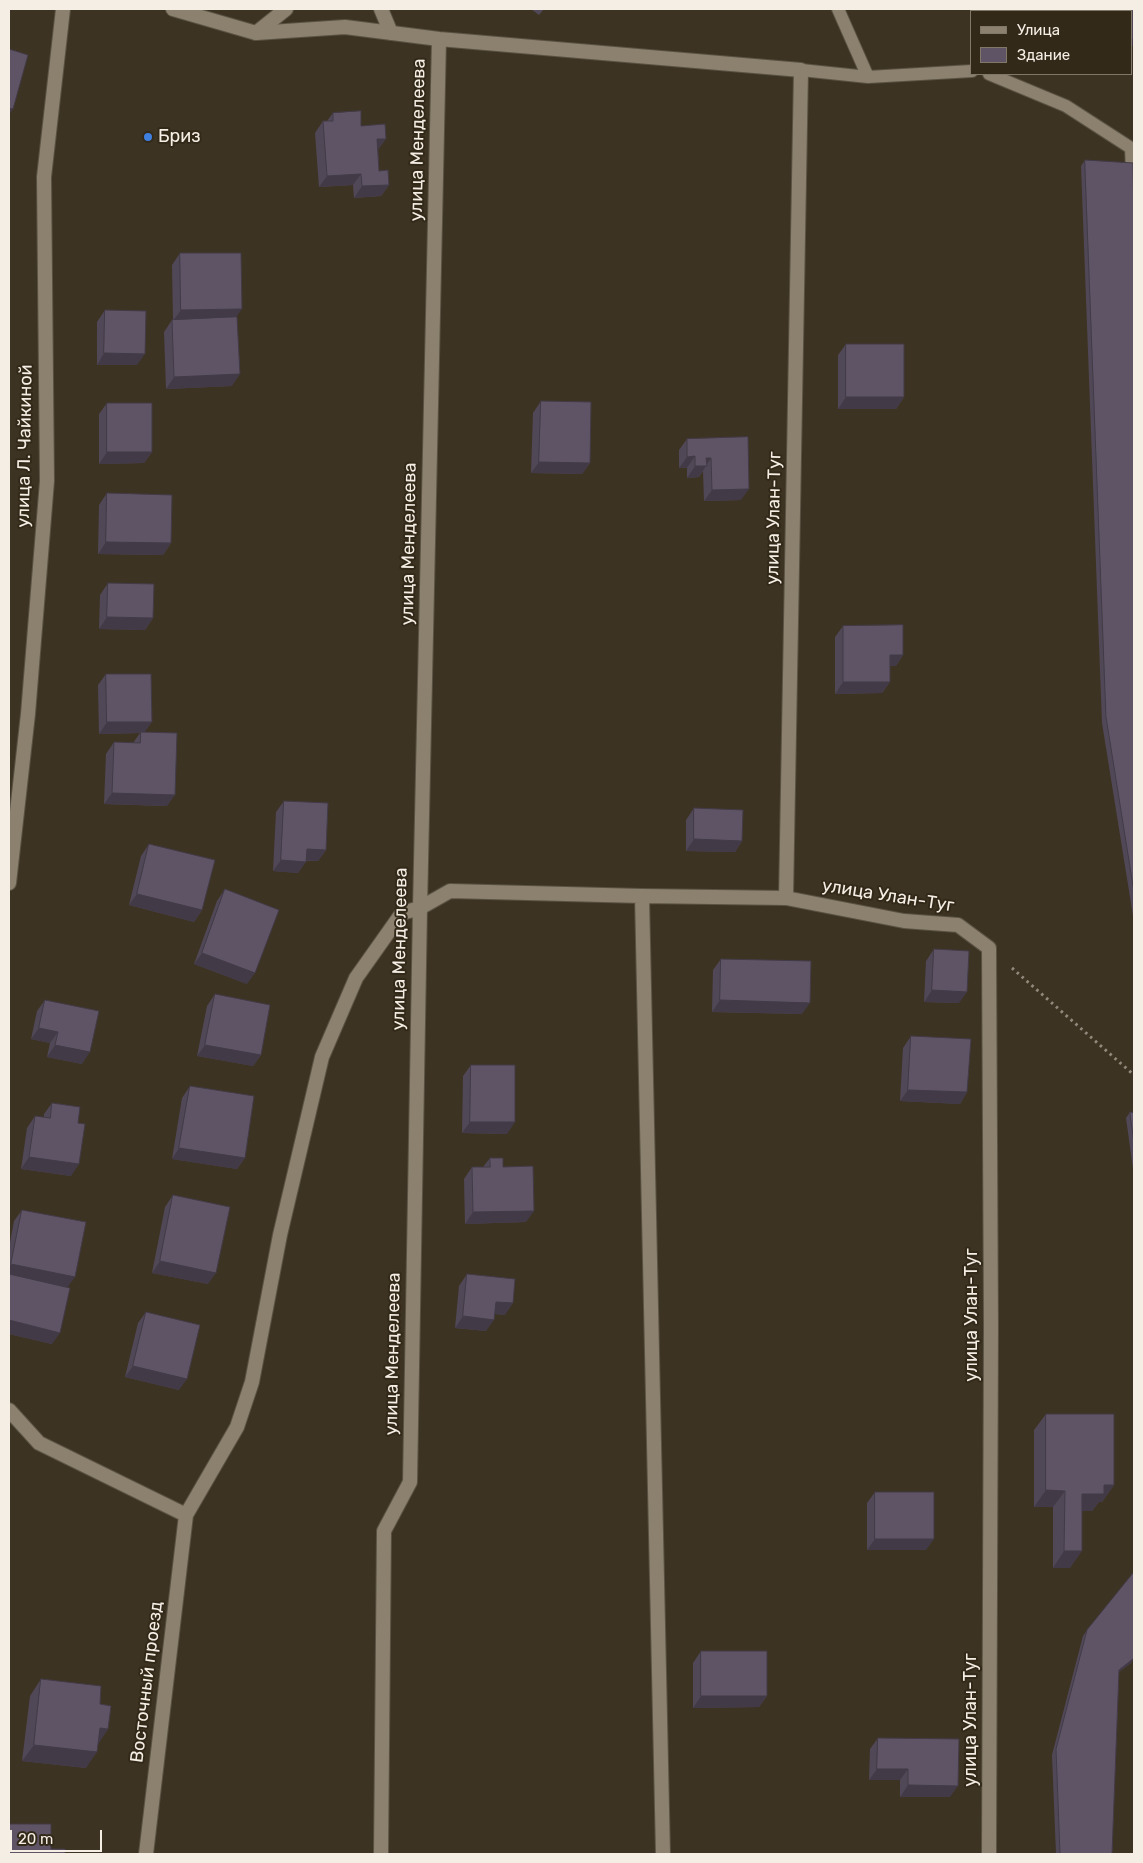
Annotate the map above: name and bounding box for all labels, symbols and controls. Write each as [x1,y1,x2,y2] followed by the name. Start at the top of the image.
[970,10,1133,75] legend
[1017,21,1060,39] text: Улица
[1017,46,1070,64] text: Здание
[406,58,430,222] street label: улица Менделеева
[158,126,200,148] place label: Бриз
[142,131,154,143] marker: Бриз
[13,364,37,528] street label: улица Л. Чайкиной
[762,451,786,585] street label: улица Улан-Туг
[397,462,421,626] street label: улица Менделеева
[388,867,412,1031] street label: улица Менделеева
[820,875,956,917] street label: улица Улан-Туг
[961,1248,983,1382] street label: улица Улан-Туг
[381,1272,405,1436] street label: улица Менделеева
[126,1600,168,1764] street label: Восточный проезд
[960,1653,982,1787] street label: улица Улан-Туг
[12,1820,105,1852] scale bar
[18,1830,53,1848] text: 20 m

